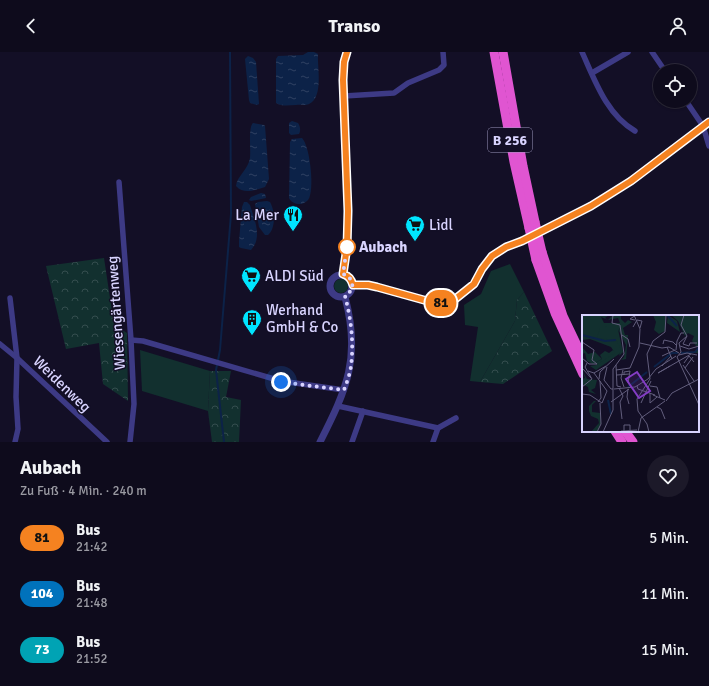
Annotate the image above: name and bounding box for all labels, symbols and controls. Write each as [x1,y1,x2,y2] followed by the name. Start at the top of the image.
[20,15,42,37] icon: back
[329,15,380,37] text: Transo
[667,15,689,37] icon: person
[653,64,697,108] map controls
[653,64,697,108] button: locate
[488,128,532,152] road number: B 256
[282,204,304,232] restaurant icon: La Mer
[235,206,279,224] place label: La Mer
[404,214,426,242] supermarket icon: Lidl
[429,216,453,234] place label: Lidl
[338,238,356,256] marker: Aubach
[359,238,408,256] place label: Aubach
[103,255,129,371] street label: Wiesengärtenweg
[240,265,262,293] supermarket icon: ALDI Süd
[265,267,324,285] place label: ALDI Süd
[423,290,459,316] line badge: 81
[433,294,449,311] text: 81
[266,301,339,336] place label: Werhand GmbH & Co
[241,308,263,336] building icon: Werhand GmbH & Co
[582,315,699,432] inset map
[29,352,95,416] street label: Weidenweg
[271,372,291,392] your location
[647,455,689,497] button: heart
[20,456,81,480] text: Aubach
[20,483,147,499] text: Zu Fuß · 4 Min. · 240 m
[76,521,100,539] text: Bus
[34,529,50,546] text: 81
[649,529,689,547] text: 5 Min.
[76,539,108,555] text: 21:42
[76,577,100,595] text: Bus
[31,585,53,602] text: 104
[641,585,689,603] text: 11 Min.
[76,595,108,611] text: 21:48
[76,633,100,651] text: Bus
[34,641,50,658] text: 73
[641,641,689,659] text: 15 Min.
[76,651,108,667] text: 21:52

